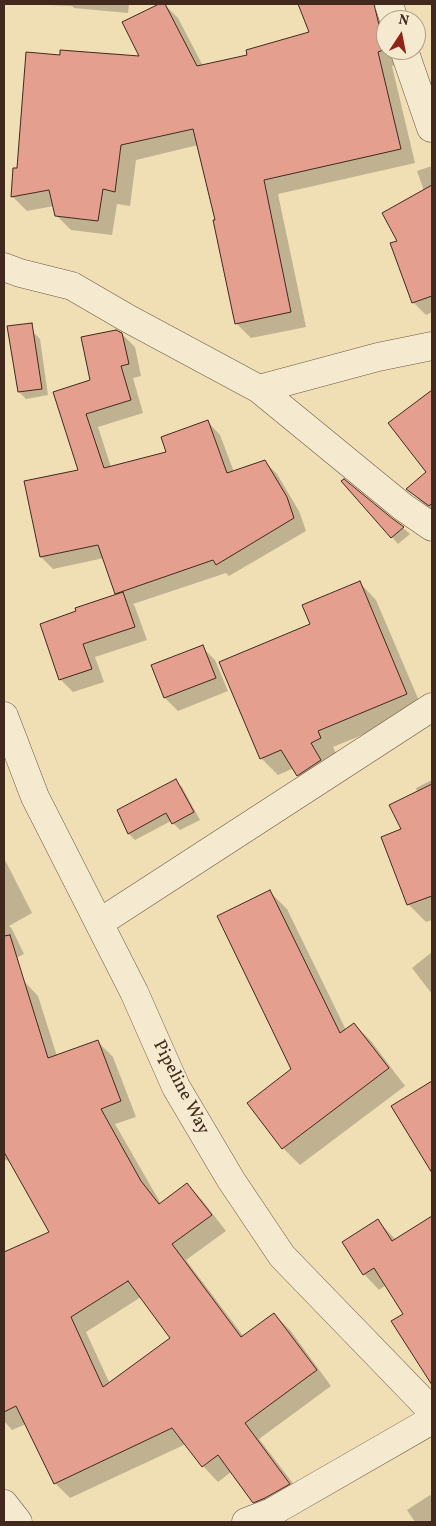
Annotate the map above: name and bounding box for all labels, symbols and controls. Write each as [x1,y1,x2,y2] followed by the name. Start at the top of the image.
[376,10,426,60] north arrow
[397,10,411,31] text: N
[147,1037,213,1139] street label: Pipeline Way

